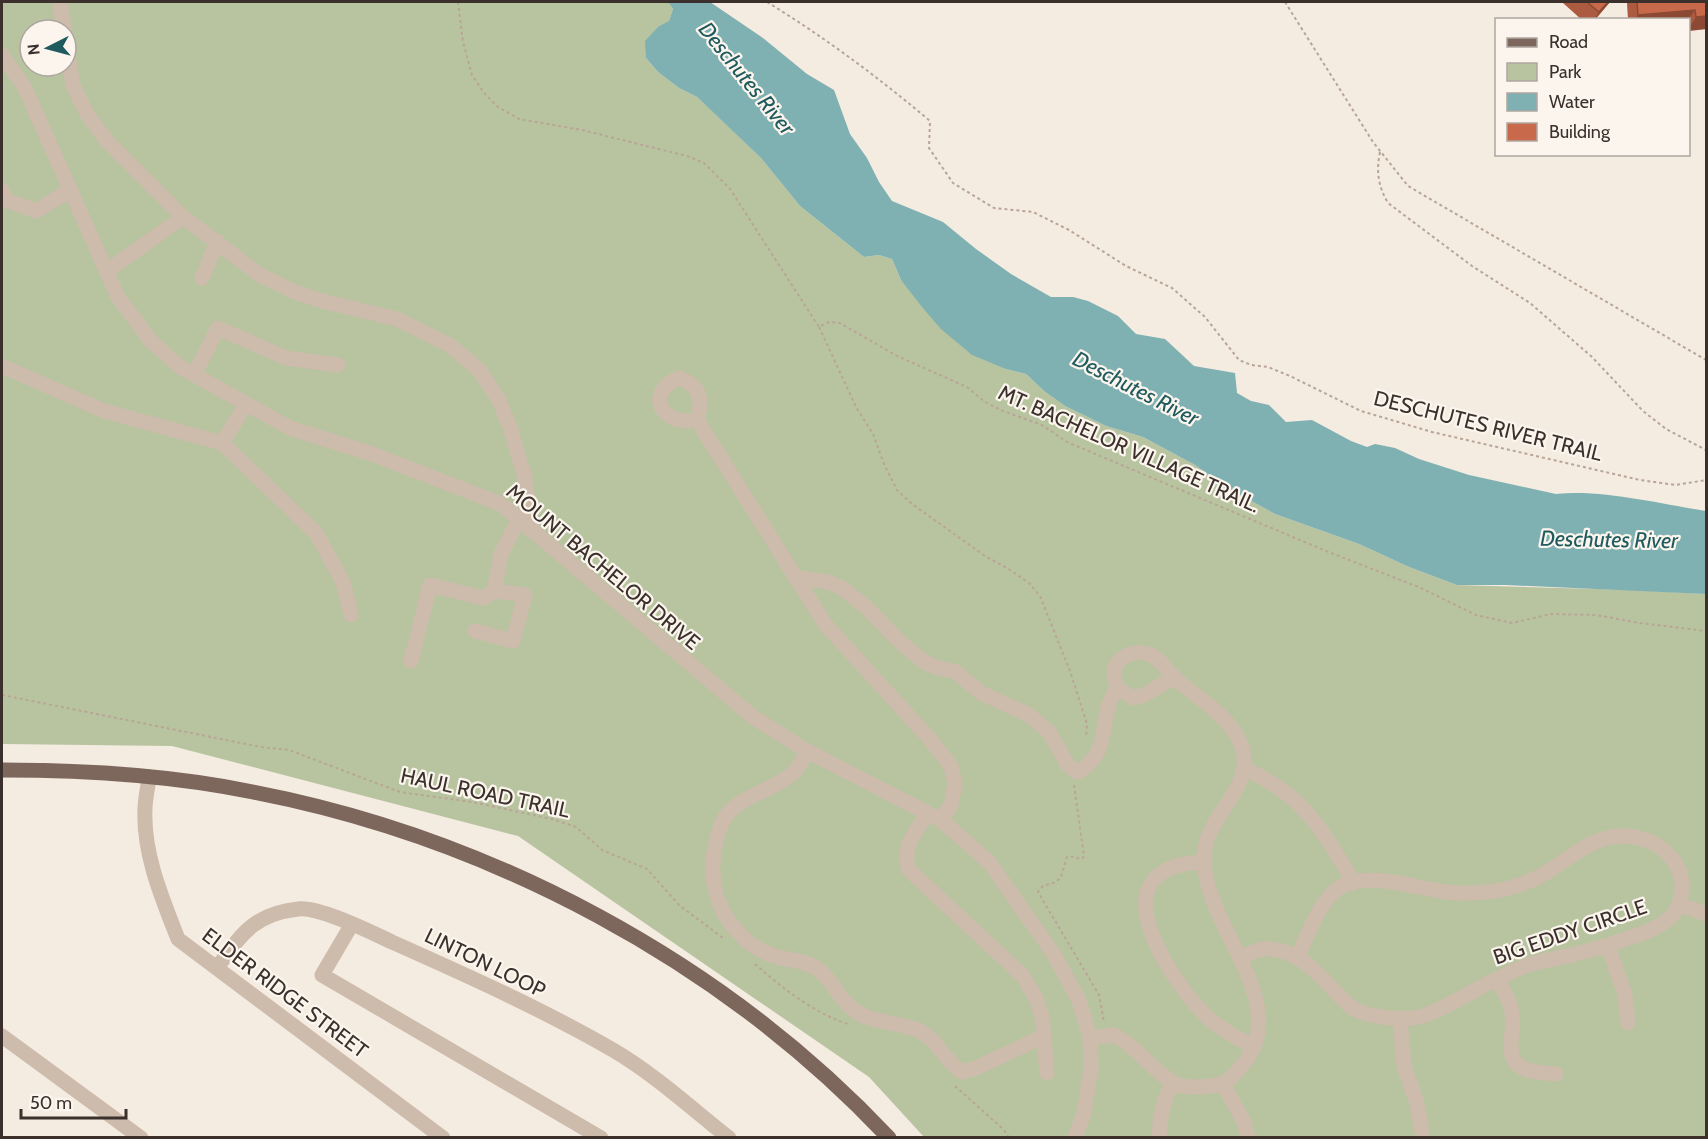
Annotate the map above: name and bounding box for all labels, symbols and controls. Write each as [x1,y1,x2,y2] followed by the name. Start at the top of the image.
[693,16,801,141] water label: Deschutes River
[18,18,78,78] north arrow
[1495,18,1690,156] legend
[1549,31,1588,53] text: Road
[24,43,44,56] text: N
[1549,61,1582,83] text: Park
[1549,91,1595,113] text: Water
[1549,121,1611,143] text: Building
[1068,345,1204,432] water label: Deschutes River
[995,379,1264,518] street label: MT. BACHELOR VILLAGE TRAIL.
[1371,385,1605,466] street label: DESCHUTES RIVER TRAIL
[501,478,705,655] street label: MOUNT BACHELOR DRIVE
[1540,525,1679,554] water label: Deschutes River
[398,762,572,823] street label: HAUL ROAD TRAIL
[1490,894,1650,970] street label: BIG EDDY CIRCLE
[198,922,373,1063] street label: ELDER RIDGE STREET
[421,923,550,1003] street label: LINTON LOOP
[21,1082,126,1120] scale bar
[30,1092,72,1114] text: 50 m

